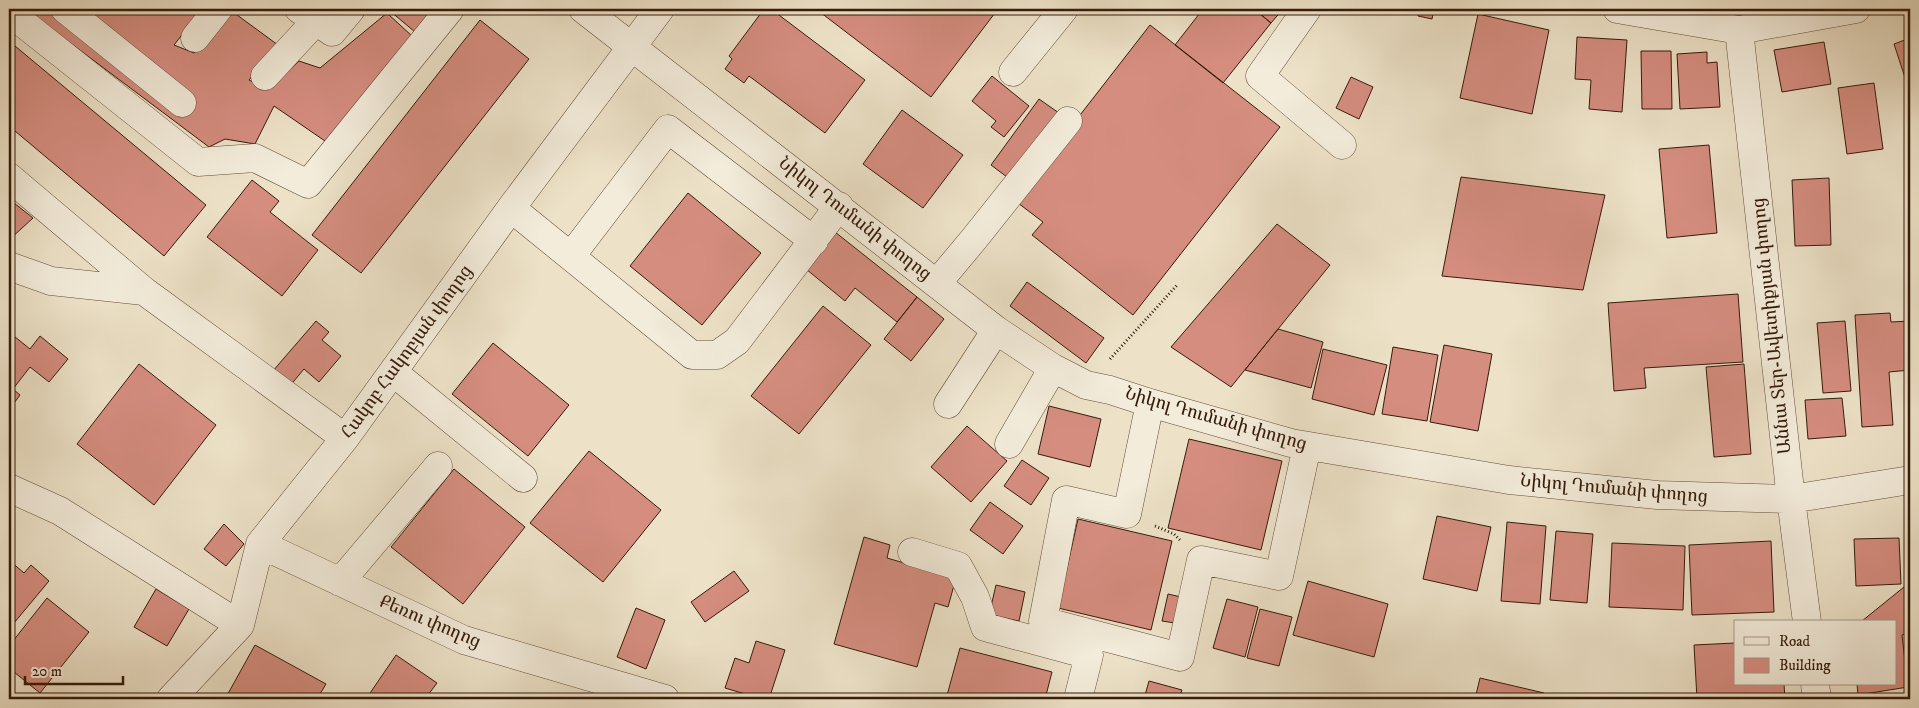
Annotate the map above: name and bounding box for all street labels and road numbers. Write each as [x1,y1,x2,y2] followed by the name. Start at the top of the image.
[774,152,936,286] street label: Նիկոլ Դումանի փողոց
[1748,197,1796,455] street label: Աննա Տեր-Ավետիքյան փողոց
[337,261,477,443] street label: Հակոբ Հակոբյան փողոց
[1123,382,1309,456] street label: Նիկոլ Դումանի փողոց
[1519,470,1709,508] street label: Նիկոլ Դումանի փողոց
[376,591,484,653] street label: Քեռու փողոց

